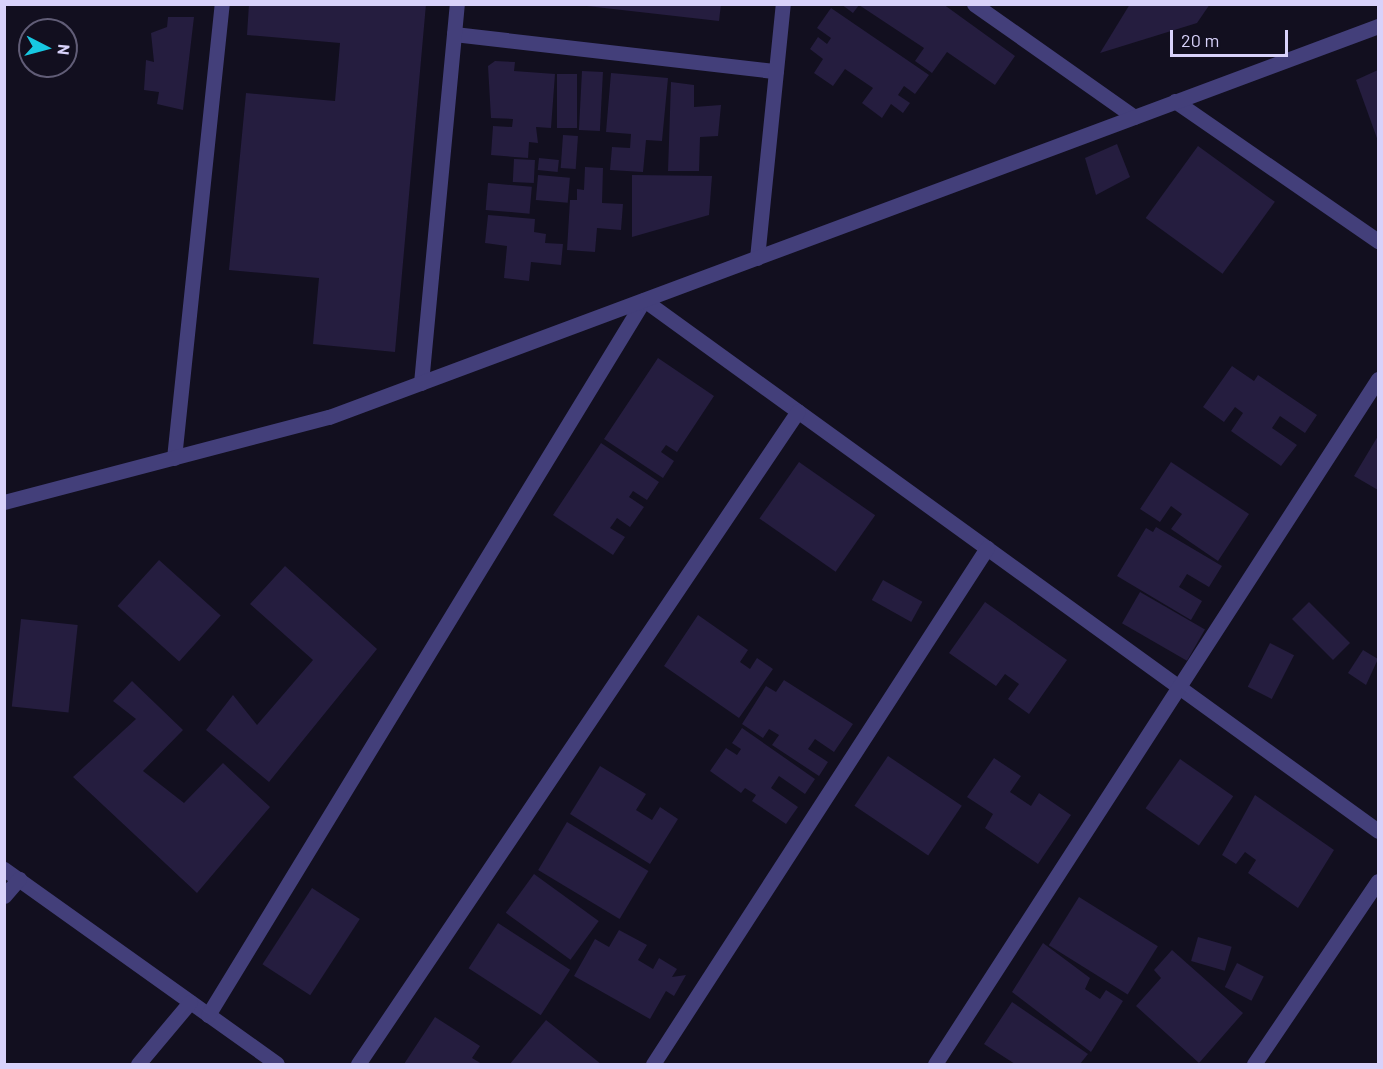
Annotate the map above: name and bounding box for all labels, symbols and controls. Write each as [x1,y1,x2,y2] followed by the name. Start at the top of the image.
[18,18,78,78] north arrow
[1173,18,1292,56] scale bar
[1181,29,1219,51] text: 20 m
[54,43,74,56] text: N

